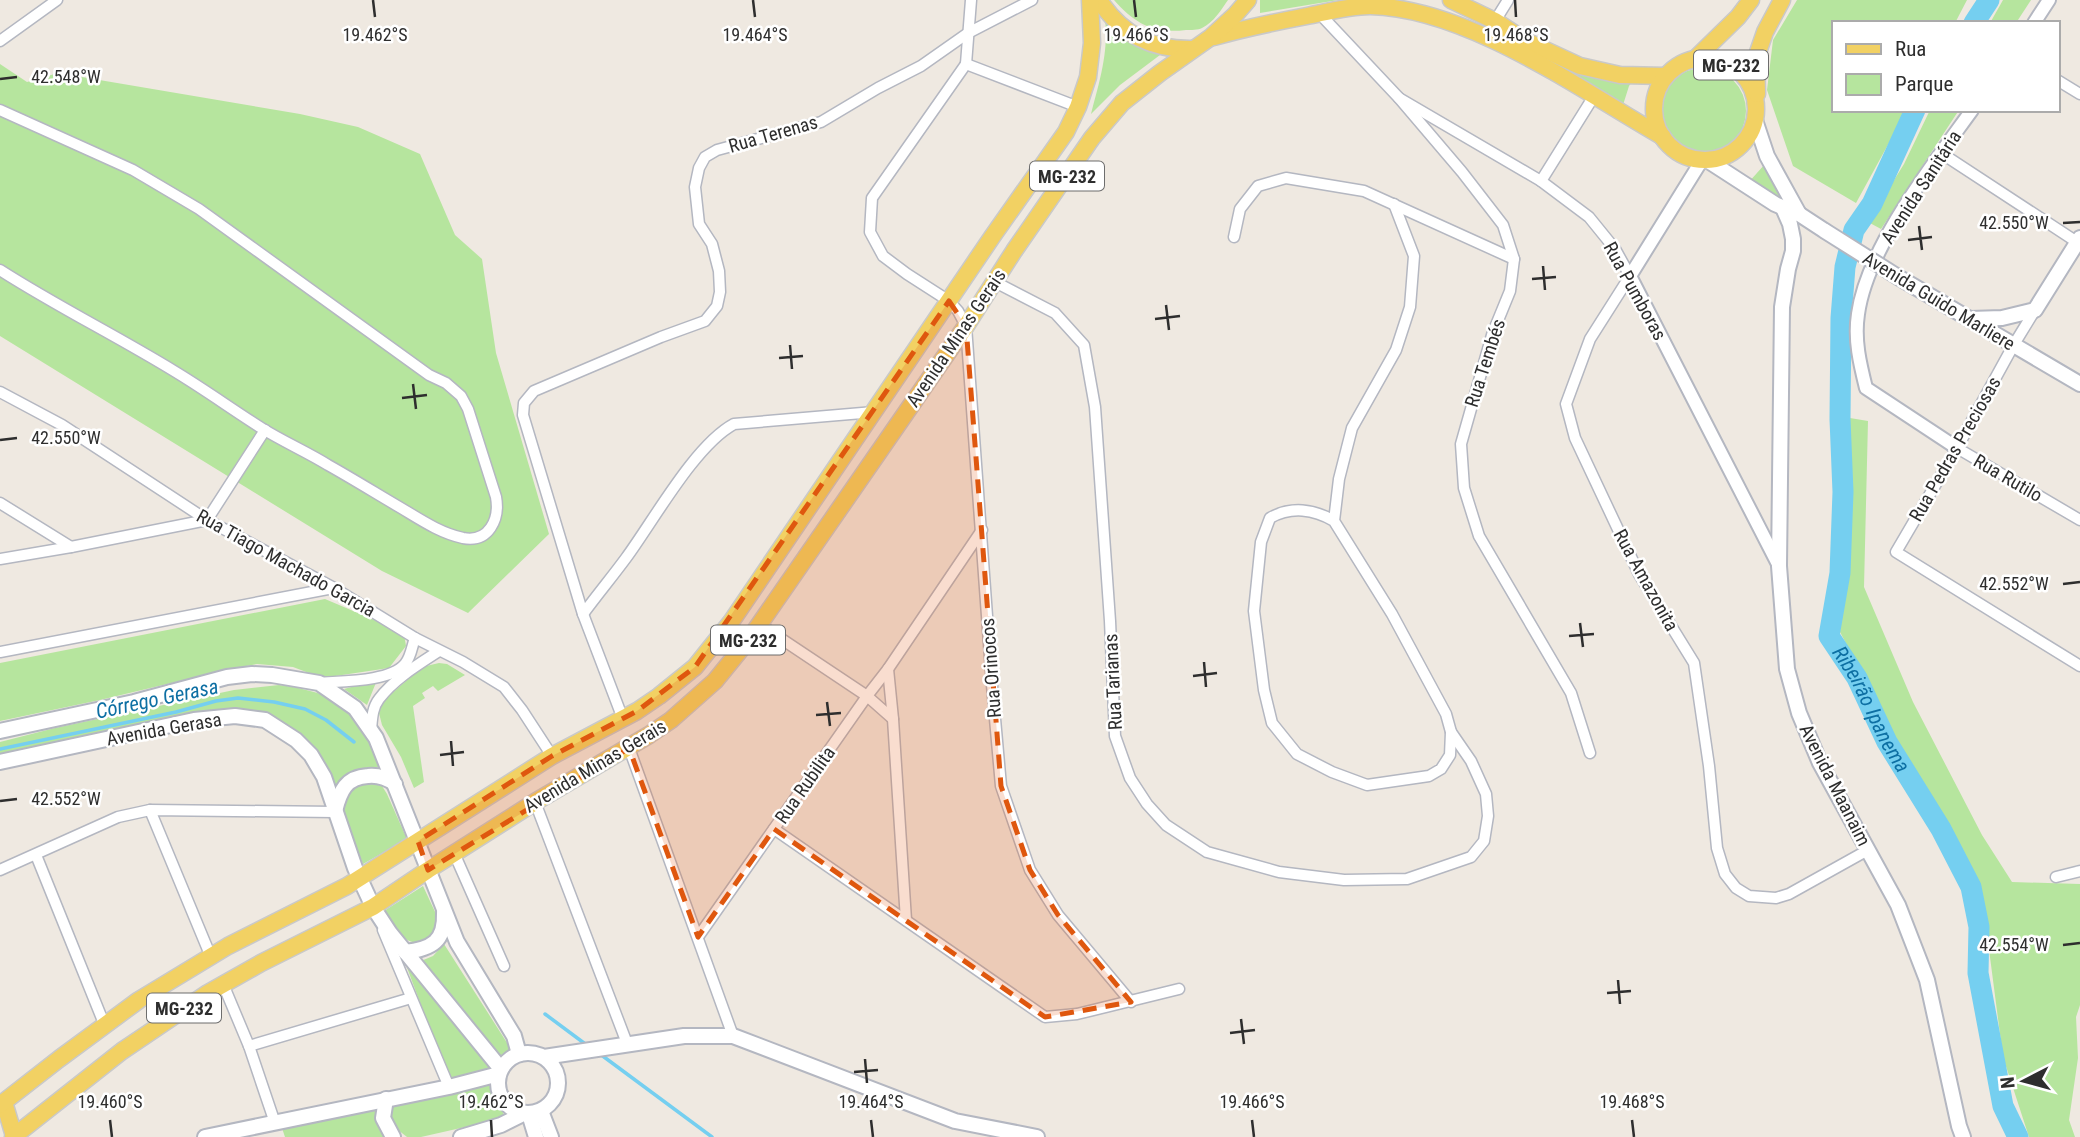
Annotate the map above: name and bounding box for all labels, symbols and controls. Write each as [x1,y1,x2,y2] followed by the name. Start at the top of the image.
[1832,21,2059,112] legend
[342,24,408,45] text: 19.462°S
[722,24,788,45] text: 19.464°S
[1103,24,1169,45] text: 19.466°S
[1483,24,1549,45] text: 19.468°S
[1895,37,1926,61] text: Rua
[1694,51,1768,80] road number: MG-232
[31,66,101,87] text: 42.548°W
[1895,72,1953,96] text: Parque
[726,110,820,158] street label: Rua Terenas
[1876,126,1966,248] street label: Avenida Sanitária
[1030,162,1104,190] road number: MG-232
[1979,212,2049,233] text: 42.550°W
[1599,238,1671,344] street label: Rua Pumboras
[1859,247,2019,356] street label: Avenida Guido Marliere
[901,265,1011,411] street label: Avenida Minas Gerais
[1460,316,1510,410] street label: Rua Tembés
[1904,373,2006,525] street label: Rua Pedras Preciosas
[31,427,101,448] text: 42.550°W
[1969,449,2047,507] street label: Rua Rutilo
[193,504,379,622] street label: Rua Tiago Machado Garcia
[1609,525,1683,635] street label: Rua Amazonita
[1979,573,2049,594] text: 42.552°W
[976,617,1006,719] street label: Rua Orinocos
[711,626,785,654] road number: MG-232
[1099,633,1127,731] street label: Rua Tarianas
[1827,642,1915,777] water label: Ribeirão Ipanema
[93,674,221,724] water label: Córrego Gerasa
[105,708,223,750] street label: Avenida Gerasa
[520,715,670,817] street label: Avenida Minas Gerais
[1794,720,1876,850] street label: Avenida Maanaim
[770,742,840,828] street label: Rua Rubilita
[31,788,101,809] text: 42.552°W
[1979,934,2049,955] text: 42.554°W
[147,993,221,1023] road number: MG-232
[1989,1046,2059,1116] north arrow
[1996,1076,2020,1090] text: N
[77,1091,143,1112] text: 19.460°S
[458,1091,524,1112] text: 19.462°S
[838,1091,904,1112] text: 19.464°S
[1219,1091,1285,1112] text: 19.466°S
[1599,1091,1665,1112] text: 19.468°S

